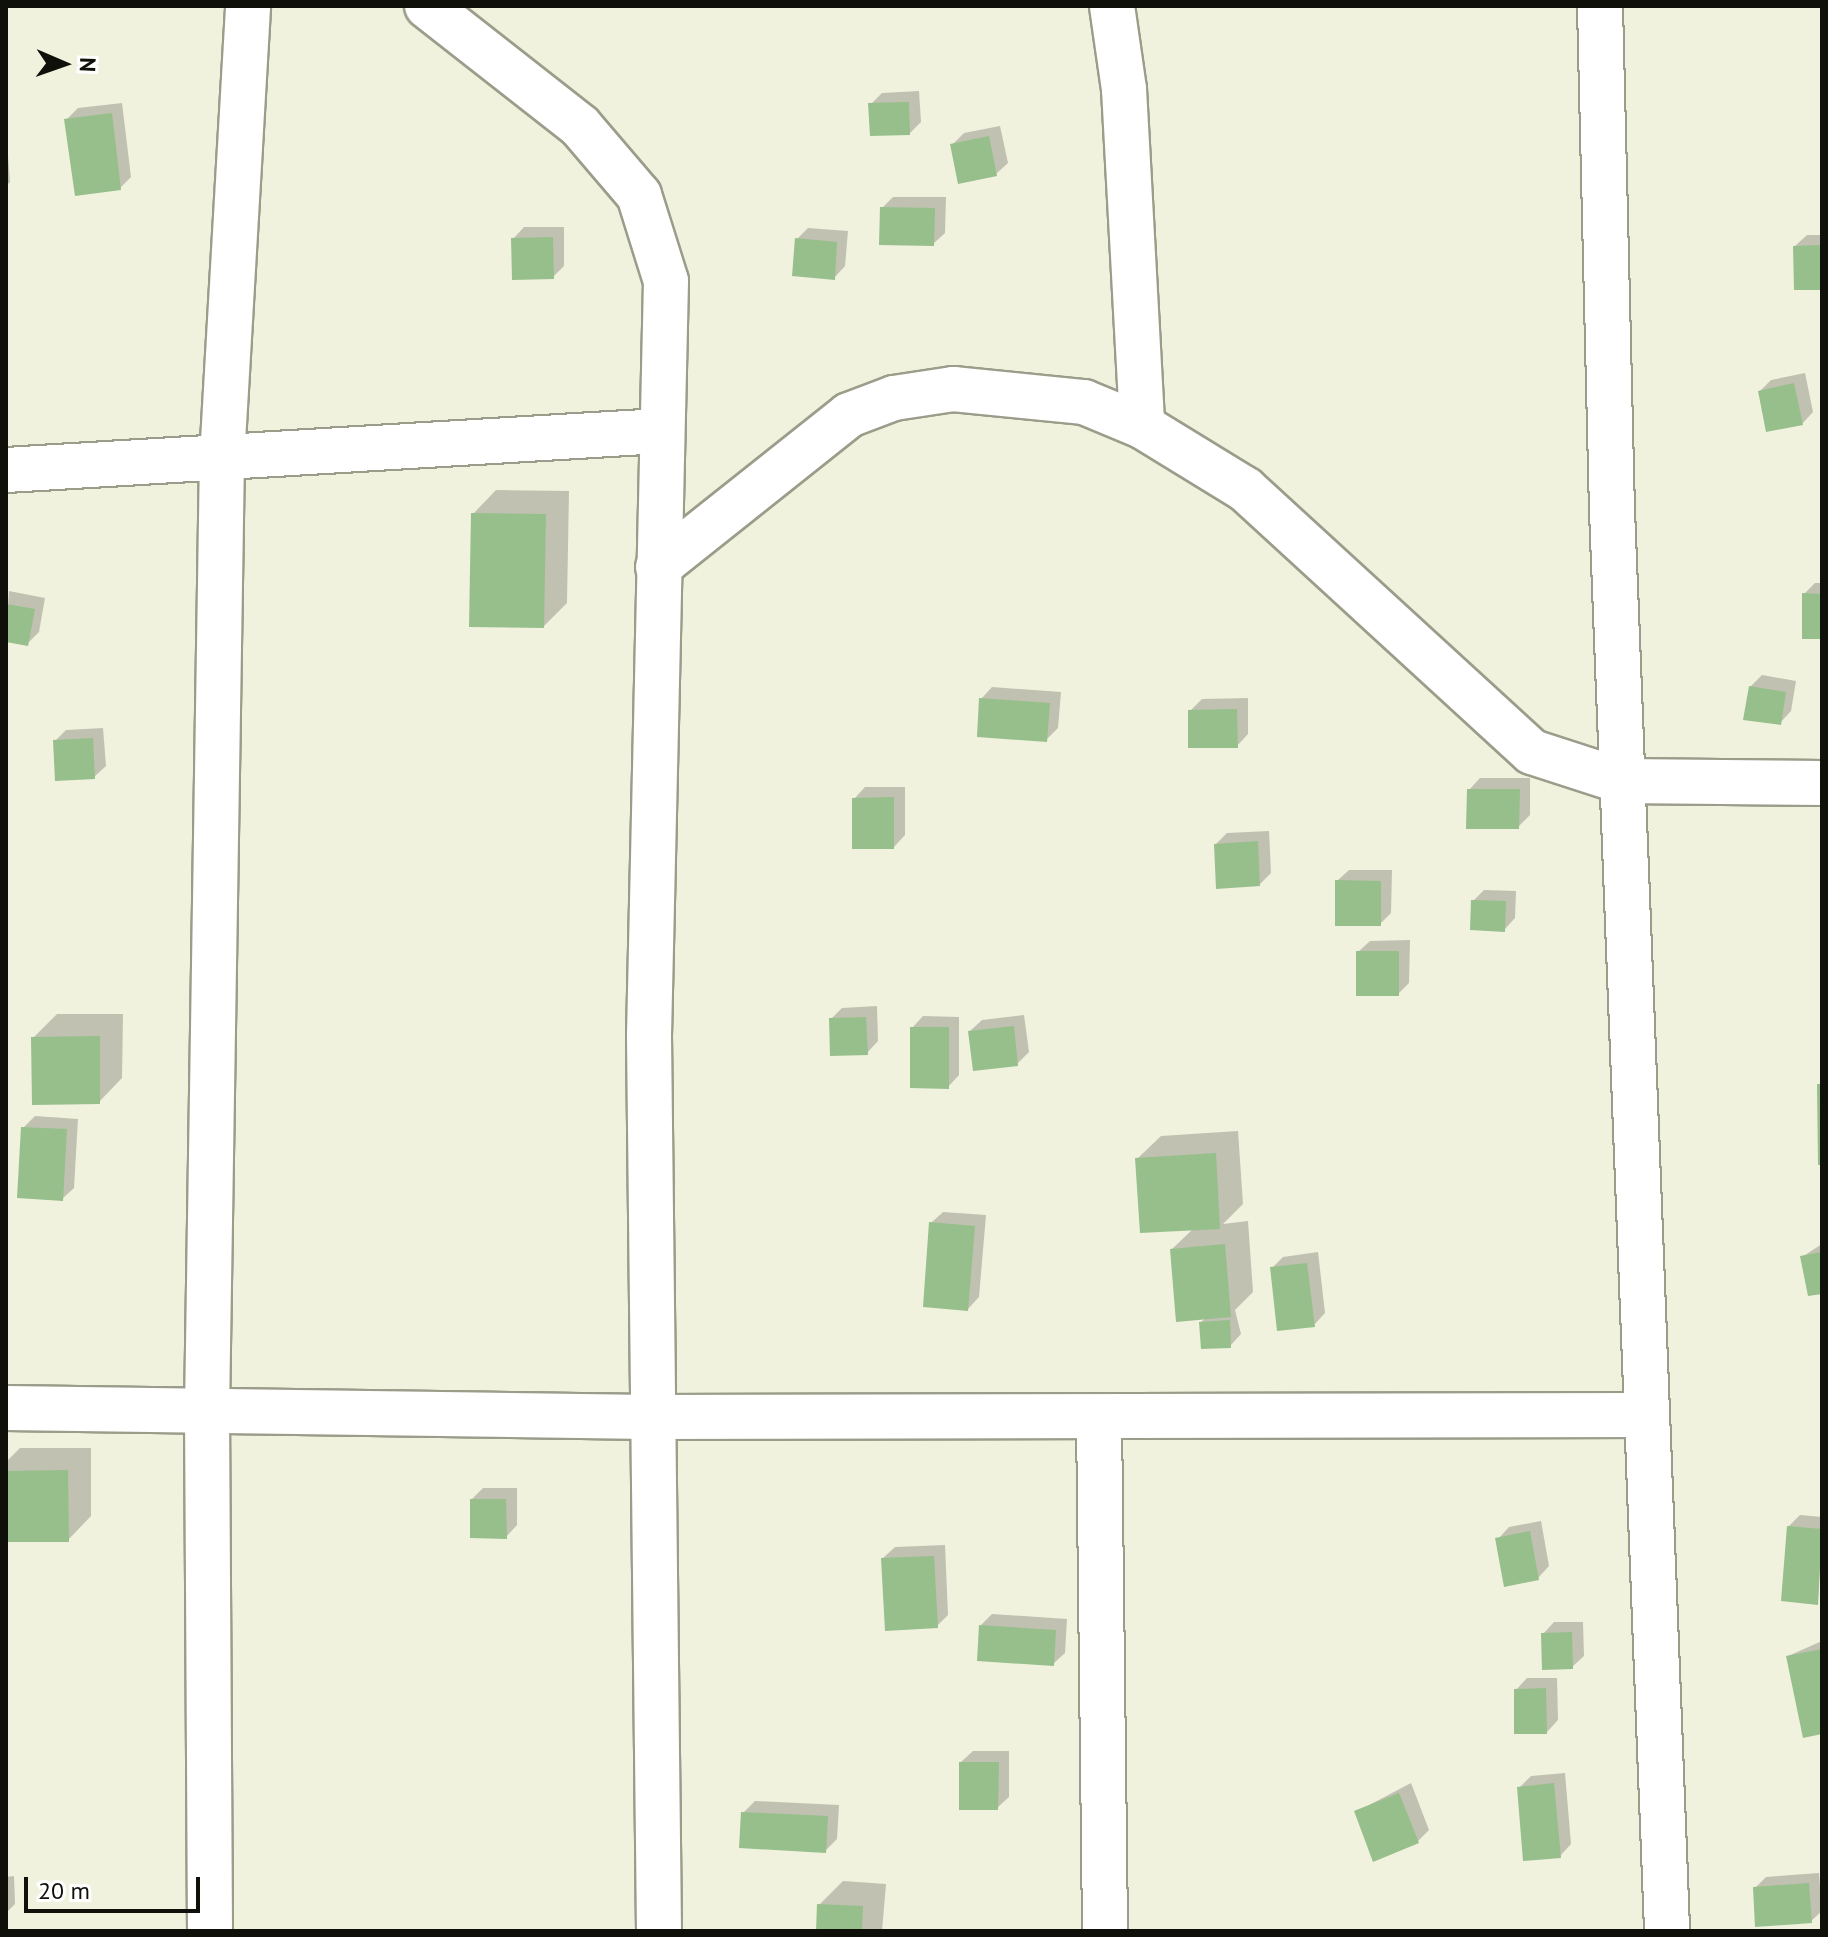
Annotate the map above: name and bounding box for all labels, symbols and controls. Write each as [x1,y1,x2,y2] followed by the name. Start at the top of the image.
[24,24,104,104] north arrow
[74,57,102,73] text: N
[28,1861,204,1911] scale bar
[38,1875,90,1906] text: 20 m

